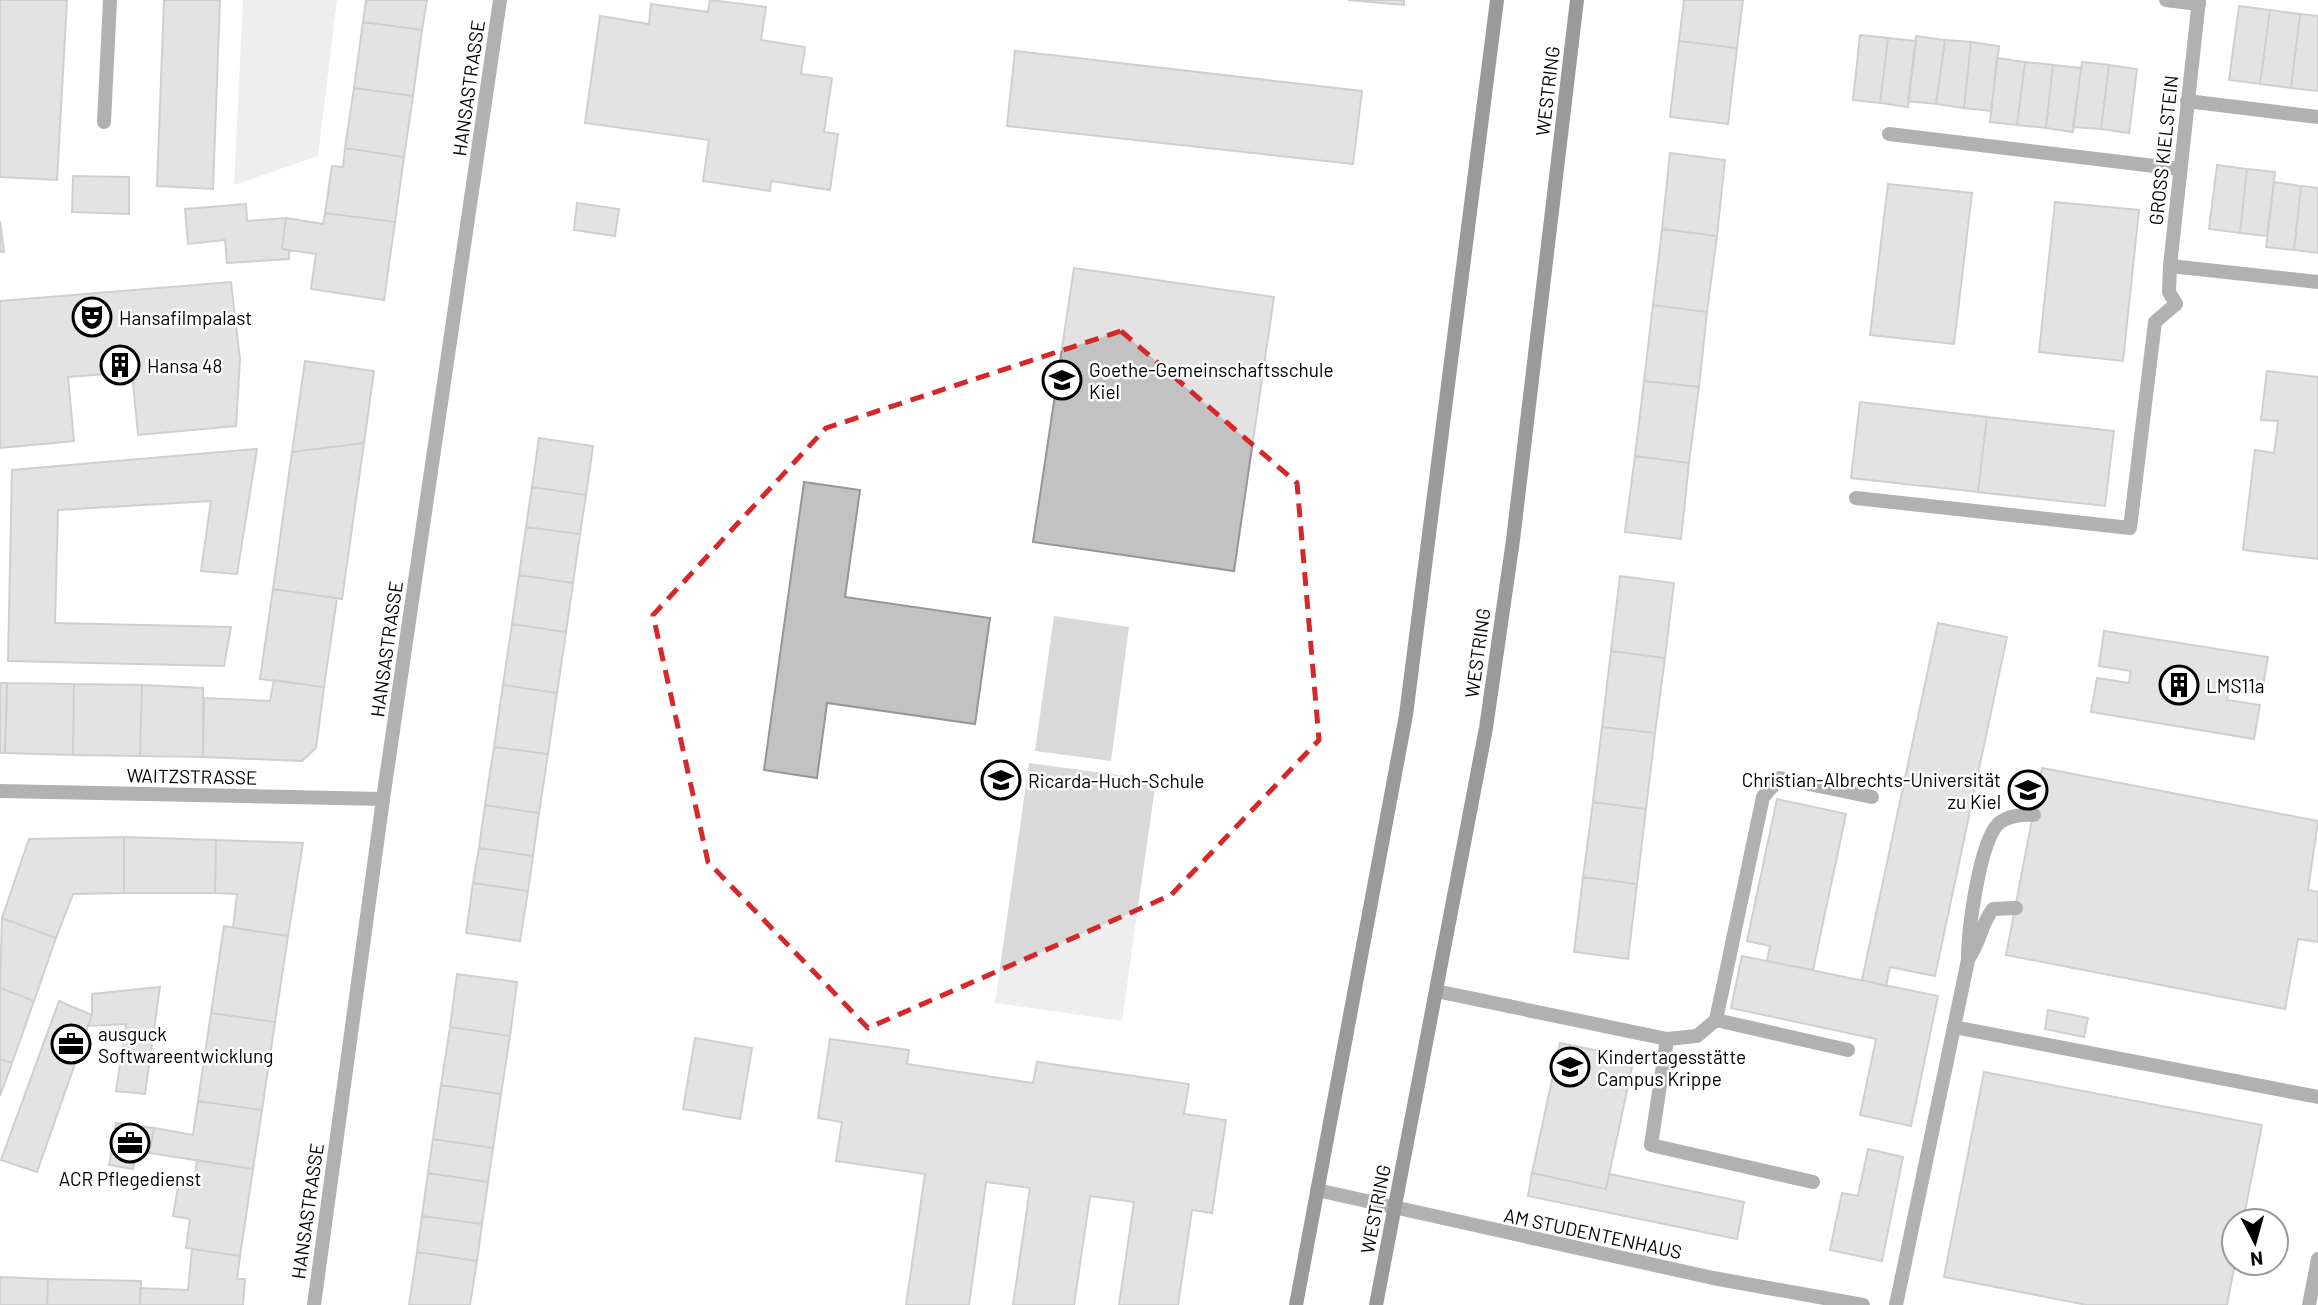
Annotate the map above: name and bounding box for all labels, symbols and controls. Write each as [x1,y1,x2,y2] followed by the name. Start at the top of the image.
[447,18,489,158] street label: HANSASTRASSE
[1530,45,1564,137] street label: WESTRING
[2144,74,2182,226] street label: GROSS KIELSTEIN
[71,296,113,338] theatre icon: Hansafilmpalast
[119,306,252,329] place label: Hansafilmpalast
[99,344,141,386] building icon: Hansa 48
[147,354,222,377] place label: Hansa 48
[1089,358,1334,403] place label: Goethe-Gemeinschaftsschule Kiel
[1041,359,1083,401] school or university icon: Goethe-Gemeinschaftsschule Kiel
[365,579,407,719] street label: HANSASTRASSE
[1459,607,1495,699] street label: WESTRING
[2158,664,2200,706] building icon: LMS11a
[2206,674,2265,697] place label: LMS11a
[980,759,1022,801] school or university icon: Ricarda-Huch-Schule
[126,763,258,789] street label: WAITZSTRASSE
[1742,768,2001,813] place label: Christian-Albrechts-Universität zu Kiel
[1028,769,1204,792] place label: Ricarda-Huch-Schule
[2007,769,2049,811] school or university icon: Christian-Albrechts-Universität zu Kiel
[98,1022,273,1067] place label: ausguck Softwareentwicklung
[50,1023,92,1065] office icon: ausguck Softwareentwicklung
[1597,1045,1746,1090] place label: Kindertagesstätte Campus Krippe
[1549,1046,1591,1088] school or university icon: Kindertagesstätte Campus Krippe
[109,1122,151,1164] office icon: ACR Pflegedienst
[286,1141,328,1281] street label: HANSASTRASSE
[1355,1162,1395,1256] street label: WESTRING
[59,1167,201,1190] place label: ACR Pflegedienst
[1502,1203,1684,1263] street label: AM STUDENTENHAUS
[2220,1207,2290,1277] north arrow
[2249,1247,2264,1272] text: N

